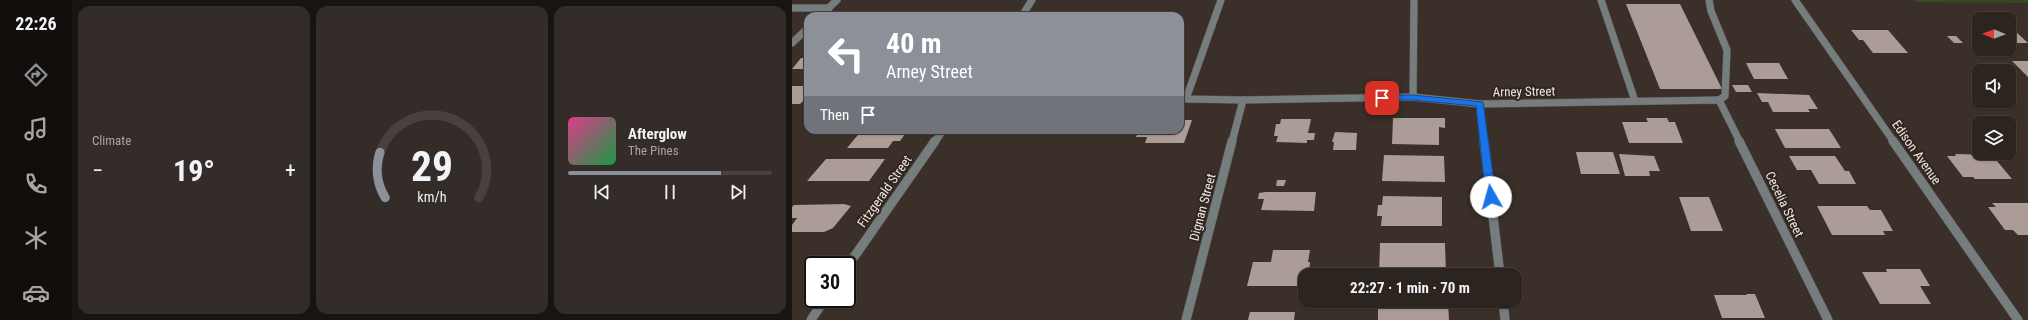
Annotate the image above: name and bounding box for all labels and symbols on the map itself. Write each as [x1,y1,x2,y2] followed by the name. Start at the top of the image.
[1972,12,2016,56] north arrow
[1365,81,1399,115] pin
[1493,83,1556,100] street label: Arney Street
[1889,117,1944,187] street label: Edison Avenue
[854,152,915,230] street label: Fitzgerald Street
[1762,169,1807,240] street label: Cecelia Street
[1186,172,1219,242] street label: Dignan Street
[1470,176,1512,218] position arrow
[804,256,856,308] speed limit sign: 30

